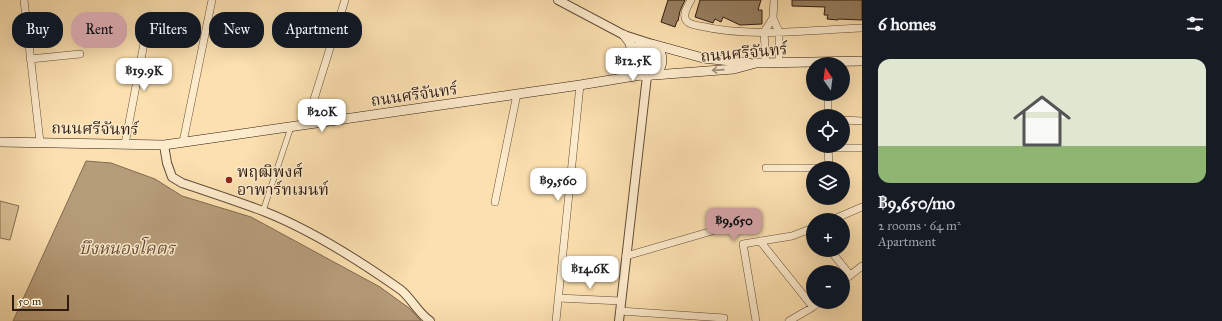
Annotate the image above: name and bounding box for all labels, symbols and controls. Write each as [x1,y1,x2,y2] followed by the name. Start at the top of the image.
[12,12,63,48] chip: Buy
[71,12,127,48] chip: Rent
[135,12,201,48] chip: Filters
[209,12,264,48] chip: New
[272,12,362,48] chip: Apartment
[1184,13,1206,35] icon: filters
[878,14,936,35] text: 6 homes
[700,39,789,66] street label: ถนนศรีจันทร์
[600,48,666,82] pin: ฿12.5K
[615,53,651,69] text: ฿12.5K
[806,57,850,101] north arrow
[806,57,850,309] map controls
[111,58,177,92] pin: ฿19.9K
[125,63,163,79] text: ฿19.9K
[712,67,725,74] one-way arrow
[369,79,459,110] street label: ถนนศรีจันทร์
[1006,85,1078,157] icon: home
[298,99,346,133] pin: ฿20K
[307,104,337,120] text: ฿20K
[806,109,850,153] button: locate
[51,118,140,139] street label: ถนนศรีจันทร์
[806,161,850,205] button: layers
[237,162,329,199] place label: พฤฒิพงศ์ อาพาร์ทเมนท์
[525,168,591,202] pin: ฿9,560
[539,173,577,189] text: ฿9,560
[224,175,234,185] marker: พฤฒิพงศ์ อาพาร์ทเมนท์
[878,193,955,214] text: ฿9,650/mo
[701,208,767,242] pin: ฿9,650
[715,213,753,229] text: ฿9,650
[806,213,850,257] button: +
[878,218,961,234] text: 2 rooms · 64 m²
[878,234,936,250] text: Apartment
[79,236,176,259] water label: บึงหนองโคตร
[557,256,623,290] pin: ฿14.6K
[571,261,609,277] text: ฿14.6K
[806,265,850,309] button: −
[12,293,69,312] scale bar
[18,295,41,308] text: 50 m

